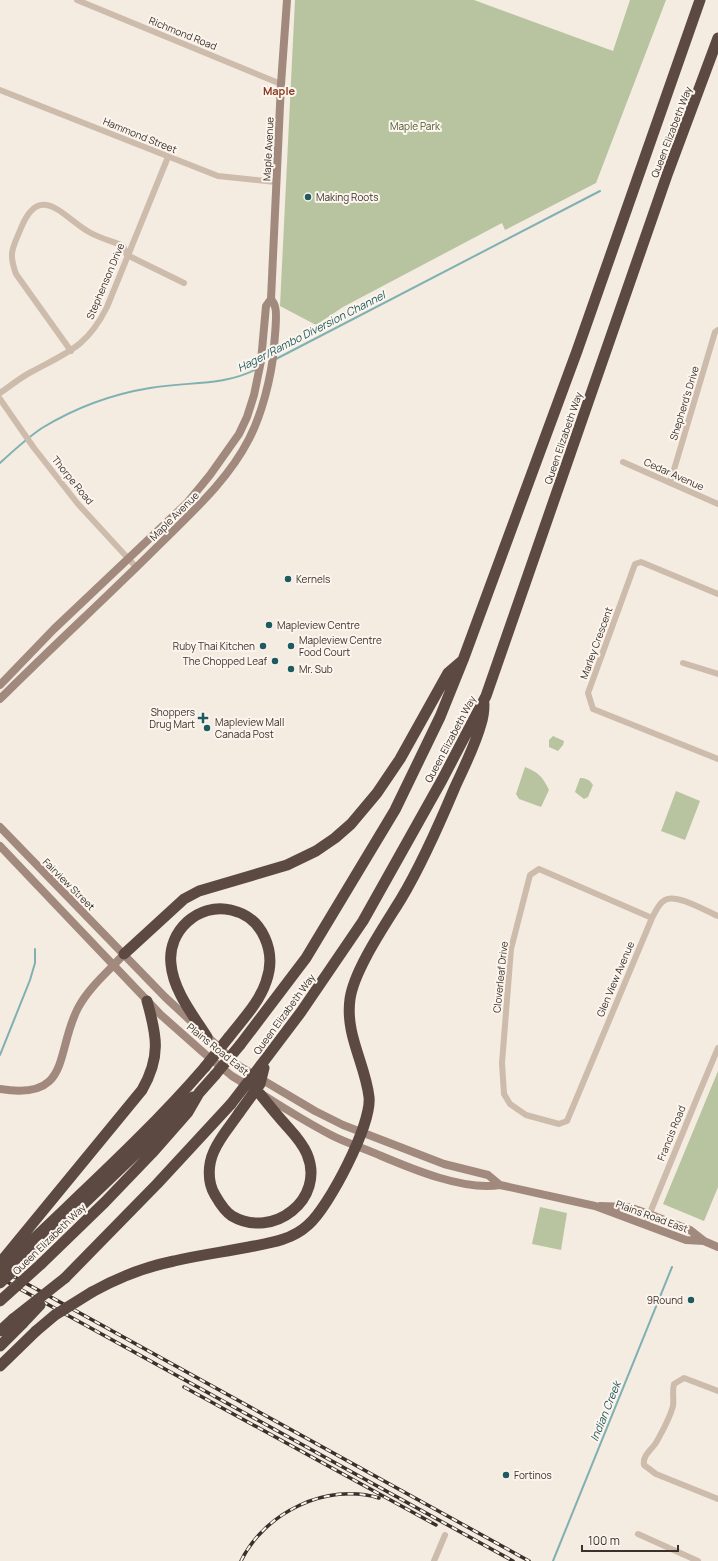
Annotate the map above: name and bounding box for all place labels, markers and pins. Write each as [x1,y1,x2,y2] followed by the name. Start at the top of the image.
[316,190,379,204] place label: Making Roots
[303,192,313,202] marker: Making Roots
[296,572,330,586] place label: Kernels
[283,574,293,584] marker: Kernels
[277,618,360,632] place label: Mapleview Centre
[264,620,274,630] marker: Mapleview Centre
[299,633,382,659] place label: Mapleview Centre Food Court
[173,639,255,653] place label: Ruby Thai Kitchen
[258,641,268,651] marker: Ruby Thai Kitchen
[286,641,296,651] marker: Mapleview Centre Food Court
[183,654,267,668] place label: The Chopped Leaf
[270,656,280,666] marker: The Chopped Leaf
[299,662,333,676] place label: Mr. Sub
[286,664,296,674] marker: Mr. Sub
[149,705,195,731] place label: Shoppers Drug Mart
[198,713,208,723] marker: Shoppers Drug Mart
[215,715,284,741] place label: Mapleview Mall Canada Post
[202,723,212,733] marker: Mapleview Mall Canada Post
[647,1293,683,1307] place label: 9Round
[686,1295,696,1305] marker: 9Round
[514,1468,552,1482] place label: Fortinos
[501,1470,511,1480] marker: Fortinos

